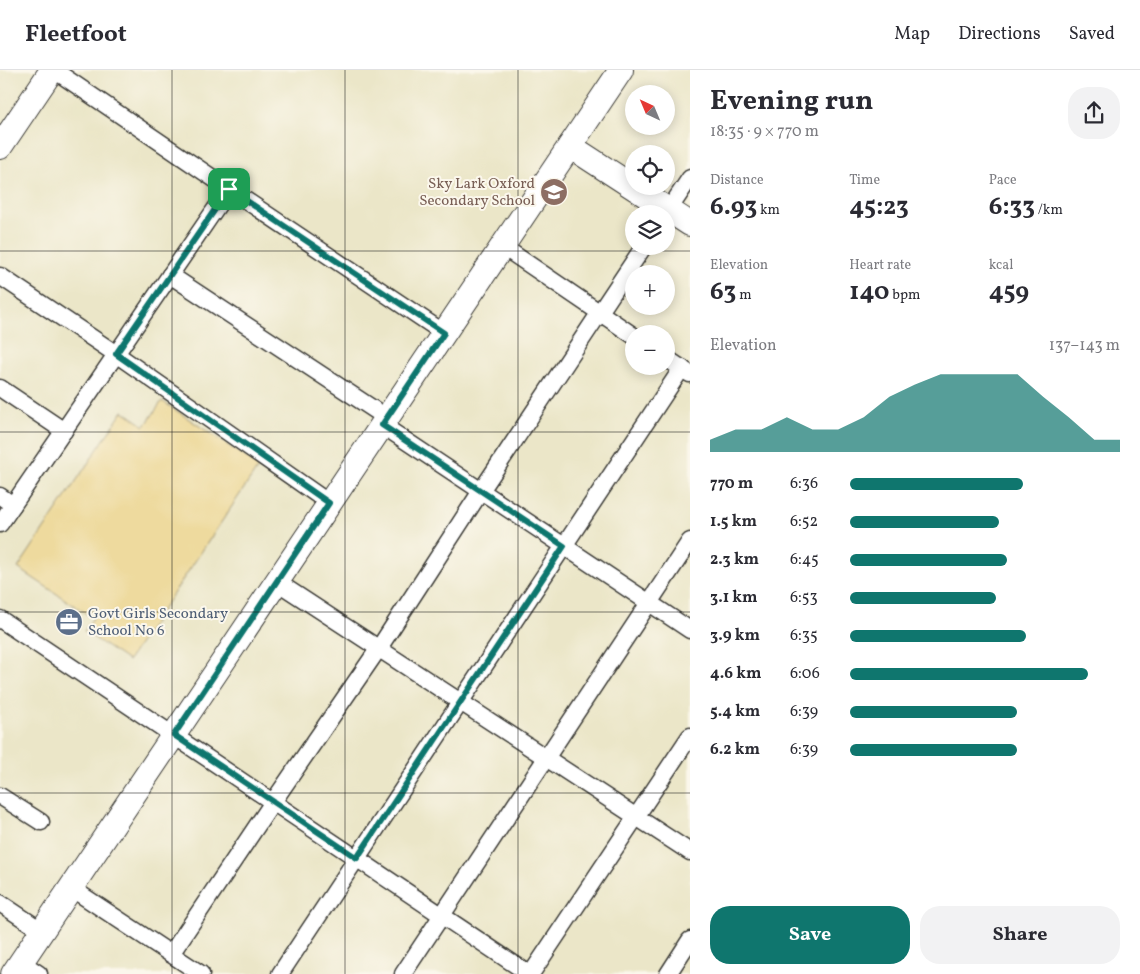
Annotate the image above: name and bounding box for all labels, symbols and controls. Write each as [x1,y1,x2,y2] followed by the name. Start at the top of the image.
[25,18,127,52] text: Fleetfoot
[894,22,930,47] text: Map
[958,22,1041,47] text: Directions
[1069,22,1115,47] text: Saved
[710,82,874,121] text: Evening run
[625,85,675,135] north arrow
[625,85,675,375] map controls
[1068,87,1120,139] button: share
[710,121,819,143] text: 18:35 · 9 × 770 m
[625,145,675,195] button: locate
[208,168,250,210] pin
[710,171,764,190] text: Distance
[849,171,880,190] text: Time
[989,171,1017,190] text: Pace
[419,174,535,212] place label: Sky Lark Oxford Secondary School
[215,175,243,203] icon: arrive
[539,177,569,207] school or university icon: Sky Lark Oxford Secondary School
[710,190,757,225] text: 6.93
[849,190,909,225] text: 45:23
[989,190,1035,225] text: 6:33
[757,201,780,220] text: km
[1035,201,1063,220] text: /km
[625,205,675,255] button: layers
[710,256,768,275] text: Elevation
[849,256,911,275] text: Heart rate
[989,256,1014,275] text: kcal
[625,265,675,315] button: +
[710,275,736,310] text: 63
[849,275,889,310] text: 140
[989,275,1029,310] text: 459
[736,286,752,305] text: m
[889,286,920,305] text: bpm
[625,325,675,375] button: −
[710,335,777,357] text: Elevation
[1049,335,1120,357] text: 137–143 m
[710,473,753,495] text: 770 m
[790,473,818,495] text: 6:36
[710,511,757,533] text: 1.5 km
[790,511,818,533] text: 6:52
[710,549,759,571] text: 2.3 km
[790,549,819,571] text: 6:45
[710,587,758,609] text: 3.1 km
[790,587,818,609] text: 6:53
[88,604,228,642] place label: Govt Girls Secondary School No 6
[54,607,84,637] office icon: Govt Girls Secondary School No 6
[710,625,760,647] text: 3.9 km
[790,625,818,647] text: 6:35
[710,663,761,685] text: 4.6 km
[790,663,820,685] text: 6:06
[710,701,760,723] text: 5.4 km
[790,701,818,723] text: 6:39
[710,739,760,761] text: 6.2 km
[790,739,818,761] text: 6:39
[710,906,910,964] button: Save
[920,906,1120,964] button: Share

